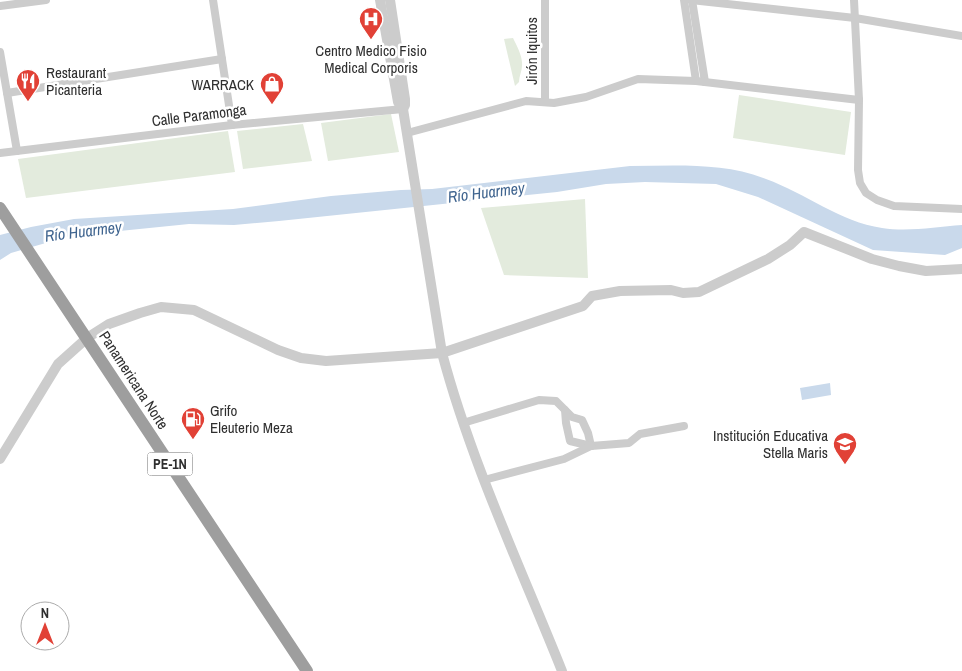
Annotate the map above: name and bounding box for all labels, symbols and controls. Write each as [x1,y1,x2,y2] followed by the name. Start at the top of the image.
[358,6,384,40] hospital icon: Centro Medico Fisio Medical Corporis
[521,17,542,85] street label: Jirón Iquitos
[315,40,427,78] place label: Centro Medico Fisio Medical Corporis
[46,62,107,100] place label: Restaurant Picanteria
[15,68,41,102] restaurant icon: Restaurant Picanteria
[259,71,285,105] shop icon: WARRACK
[192,74,255,95] place label: WARRACK
[151,99,248,131] street label: Calle Paramonga
[446,176,527,208] water label: Río Huarmey
[43,215,124,247] water label: Río Huarmey
[94,327,174,433] street label: Panamericana Norte
[210,400,293,438] place label: Grifo Eleuterio Meza
[180,406,206,440] fuel station icon: Grifo Eleuterio Meza
[713,425,828,463] place label: Institución Educativa Stella Maris
[832,431,858,465] school or university icon: Institución Educativa Stella Maris
[148,452,192,476] road number: PE-1N
[20,601,70,651] north arrow
[41,604,49,622] text: N

